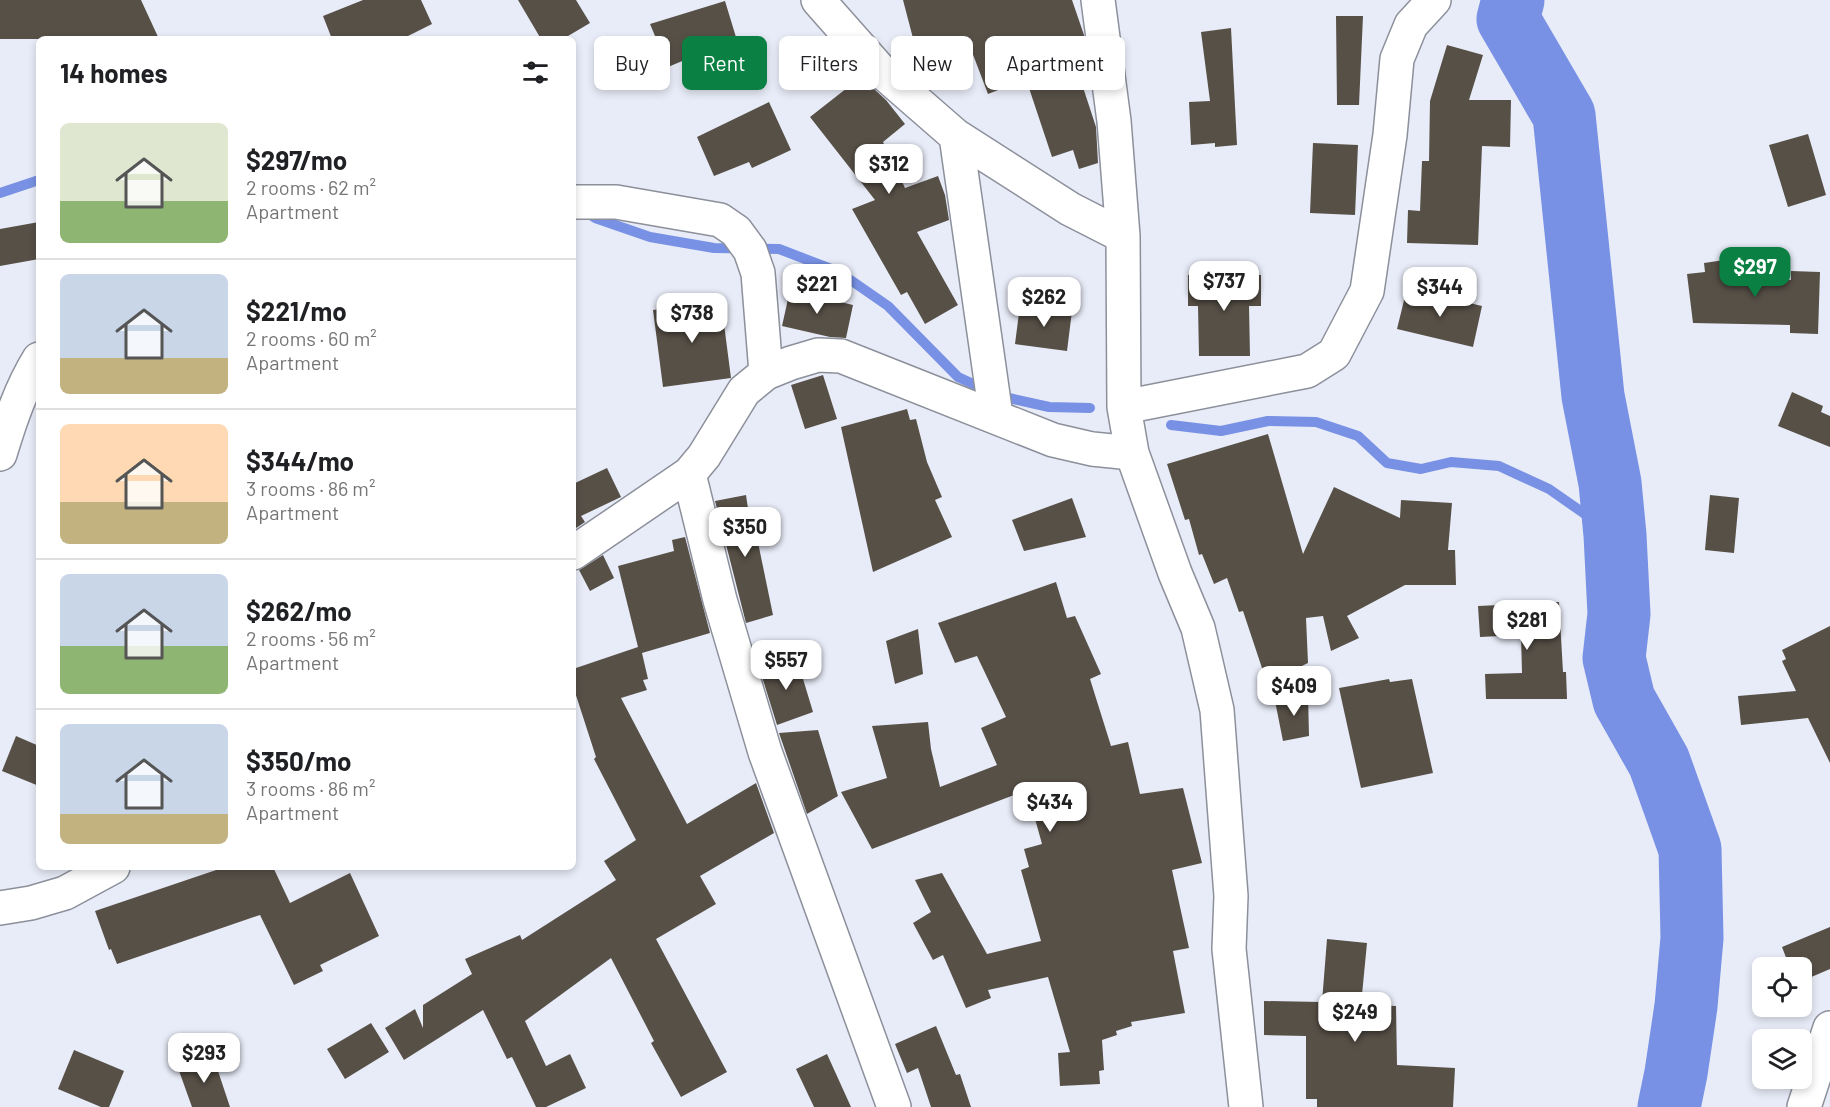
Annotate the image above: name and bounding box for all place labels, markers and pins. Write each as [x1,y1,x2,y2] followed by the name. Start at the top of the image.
[853,144,925,195] pin: $312
[1719,247,1791,298] pin: $297
[1188,261,1260,312] pin: $737
[781,264,853,315] pin: $221
[1404,267,1476,318] pin: $344
[1008,277,1080,328] pin: $262
[656,293,728,344] pin: $738
[709,507,781,558] pin: $350
[1491,600,1563,651] pin: $281
[750,640,822,691] pin: $557
[1258,666,1330,717] pin: $409
[1014,782,1086,833] pin: $434
[1319,992,1391,1043] pin: $249
[168,1033,240,1084] pin: $293

